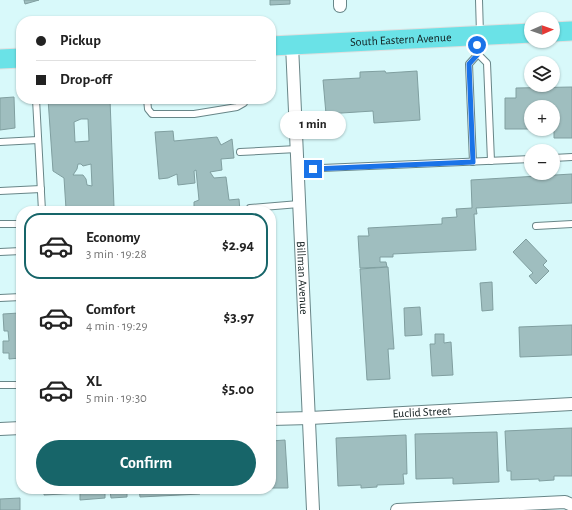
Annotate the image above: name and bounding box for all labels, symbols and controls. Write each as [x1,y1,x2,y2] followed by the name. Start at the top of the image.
[524,12,560,48] north arrow
[524,12,560,180] map controls
[350,31,452,48] street label: South Eastern Avenue
[60,33,101,48] text: Pickup
[468,36,486,54] route start
[524,56,560,92] button: layers
[60,72,112,87] text: Drop-off
[524,100,560,136] button: +
[280,111,346,139] callout: 1 min
[299,118,327,131] text: 1 min
[524,144,560,180] button: −
[304,160,322,178] route end
[38,228,74,264] icon: car
[86,230,140,245] text: Economy
[222,238,254,253] text: $2.94
[295,241,310,315] street label: Billman Avenue
[86,248,147,261] text: 3 min · 19:28
[38,300,74,336] icon: car
[86,302,135,317] text: Comfort
[224,310,254,325] text: $3.97
[86,320,148,333] text: 4 min · 19:29
[38,372,74,408] icon: car
[86,374,102,389] text: XL
[222,382,254,397] text: $5.00
[86,392,147,405] text: 5 min · 19:30
[392,404,452,420] street label: Euclid Street
[36,440,256,486] button: Confirm

